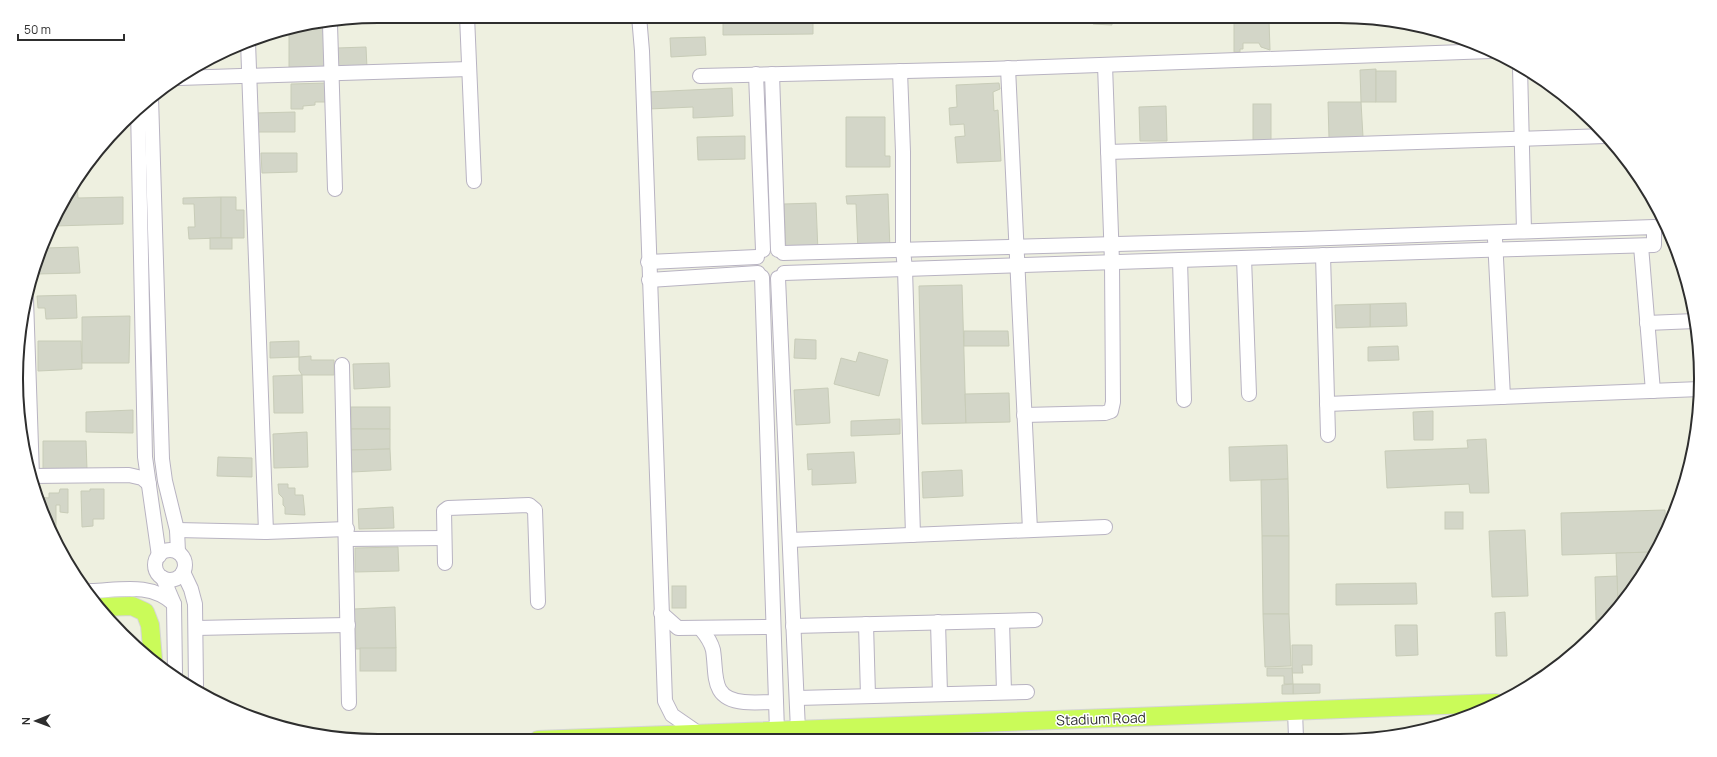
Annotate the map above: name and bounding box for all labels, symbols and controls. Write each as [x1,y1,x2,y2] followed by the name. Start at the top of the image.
[18,16,124,42] scale bar
[24,21,51,38] text: 50 m
[16,701,56,741] north arrow
[1056,707,1146,730] street label: Stadium Road
[18,717,33,725] text: N

